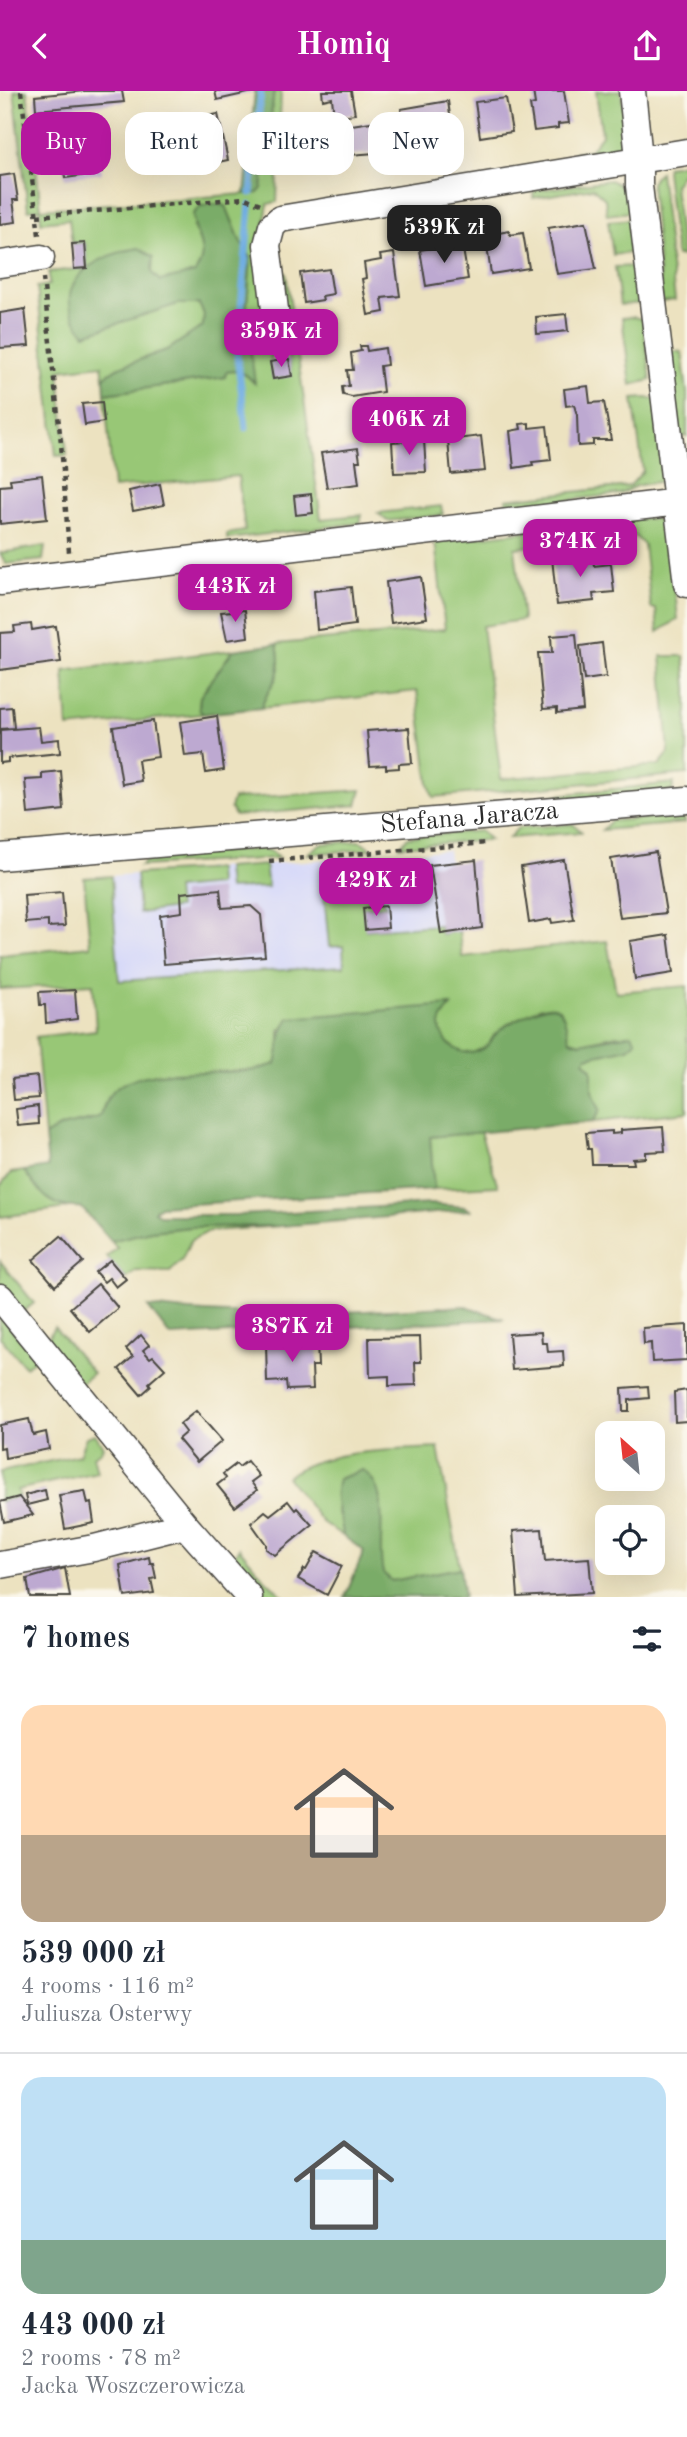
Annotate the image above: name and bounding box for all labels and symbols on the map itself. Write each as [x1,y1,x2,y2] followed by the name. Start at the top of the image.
[379,205,509,265] pin: 539K zł
[216,309,346,369] pin: 359K zł
[344,397,474,457] pin: 406K zł
[515,519,645,579] pin: 374K zł
[170,565,300,624] pin: 443K zł
[379,798,560,838] street label: Stefana Jaracza
[311,859,441,918] pin: 429K zł
[227,1305,357,1364] pin: 387K zł
[595,1421,665,1491] north arrow

